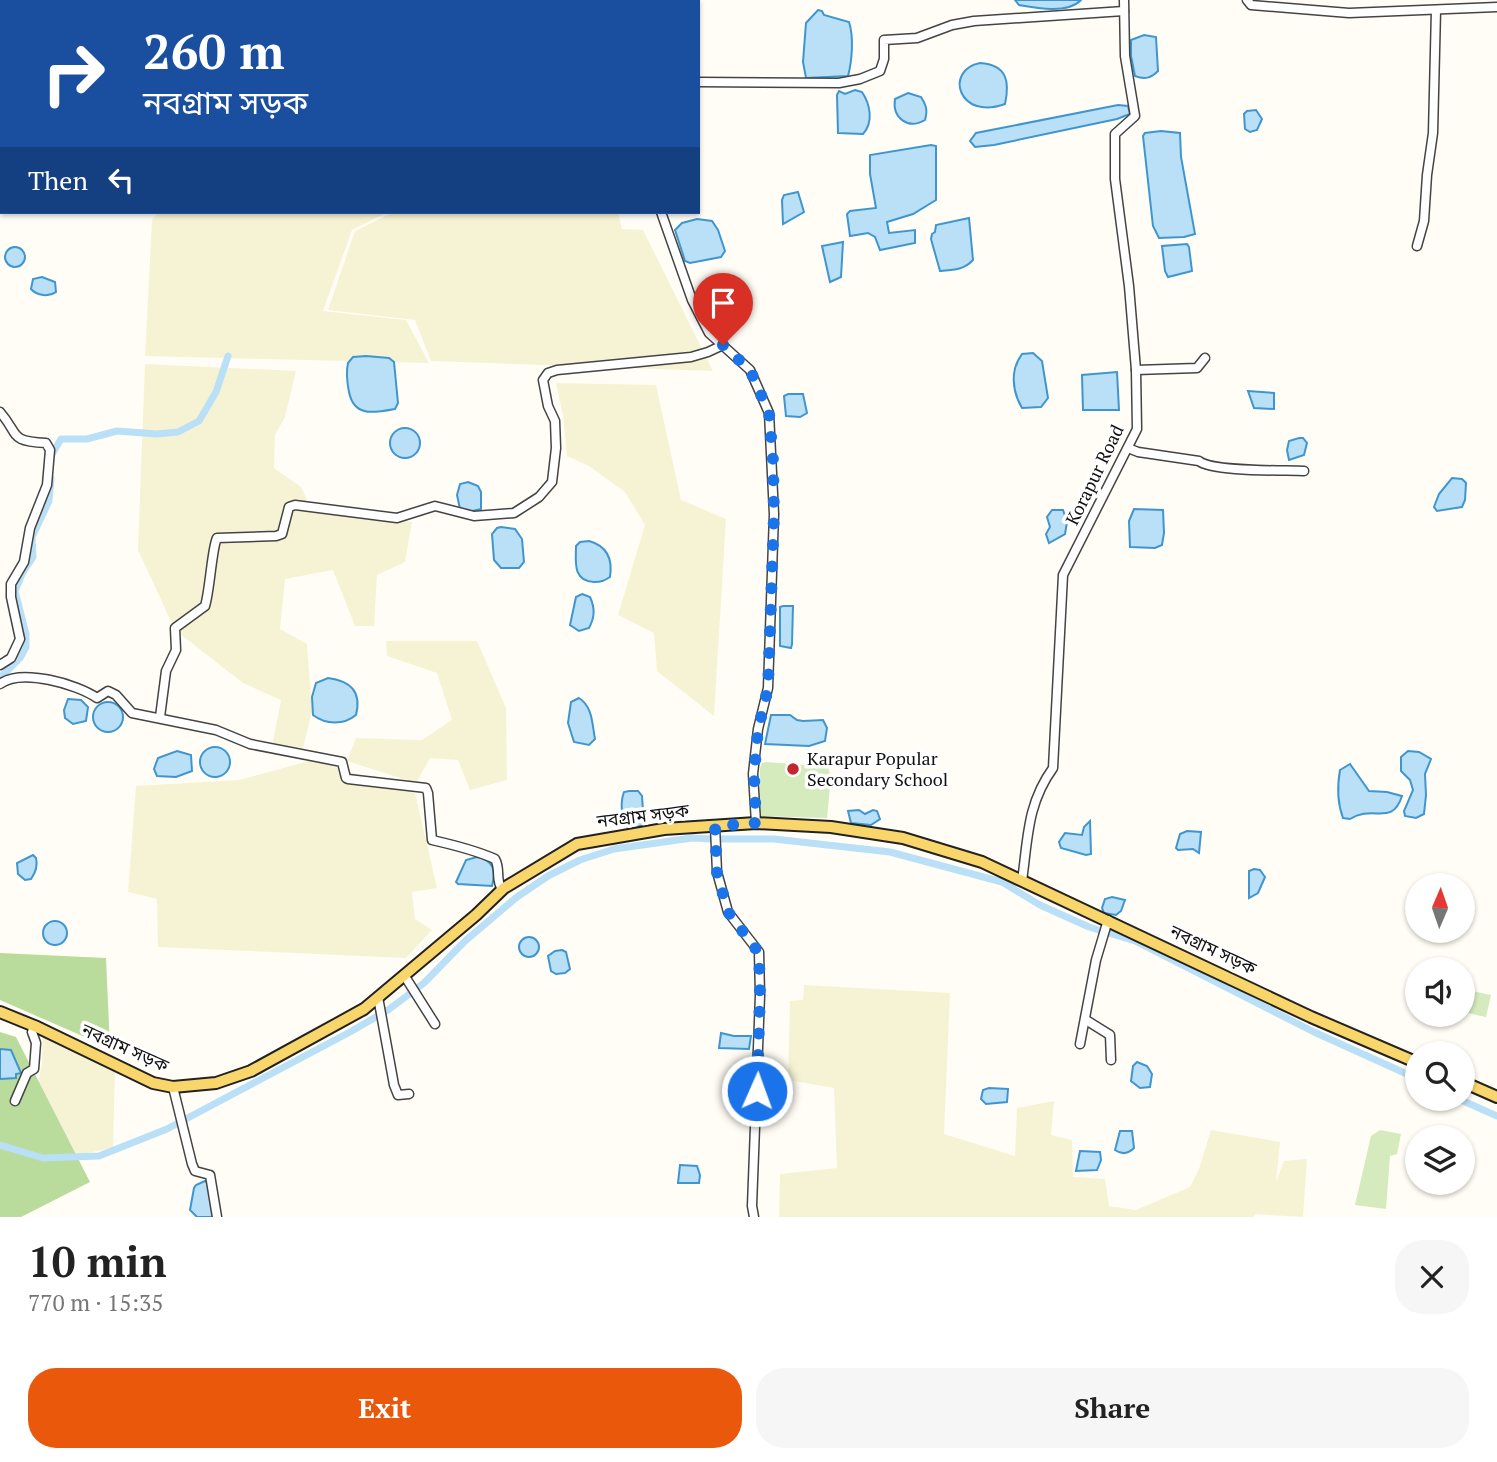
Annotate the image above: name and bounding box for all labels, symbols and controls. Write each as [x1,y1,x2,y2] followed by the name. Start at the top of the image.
[143,18,285,83] text: 260 m
[28,28,119,119] icon: right
[143,81,308,123] text: নবগ্রাম সড়ক
[102,161,140,199] icon: left
[28,163,88,197] text: Then
[693,273,753,345] pin
[704,284,742,322] icon: arrive
[1059,420,1129,529] street label: Korapur Road
[807,746,948,791] place label: Karapur Popular Secondary School
[785,761,801,777] marker: Karapur Popular Secondary School
[594,797,691,833] street label: নবগ্রাম সড়ক
[1405,873,1475,943] north arrow
[1405,873,1475,1195] map controls
[1165,918,1261,980] street label: নবগ্রাম সড়ক
[1405,957,1475,1027] button: sound
[77,1017,173,1077] street label: নবগ্রাম সড়ক
[1405,1041,1475,1111] button: search
[720,1054,794,1128] position arrow
[1405,1125,1475,1195] button: layers
[28,1233,167,1289] text: 10 min
[1395,1240,1469,1314] button: close
[28,1287,163,1318] text: 770 m · 15:35
[28,1368,742,1448] button: Exit
[756,1368,1469,1448] button: Share

